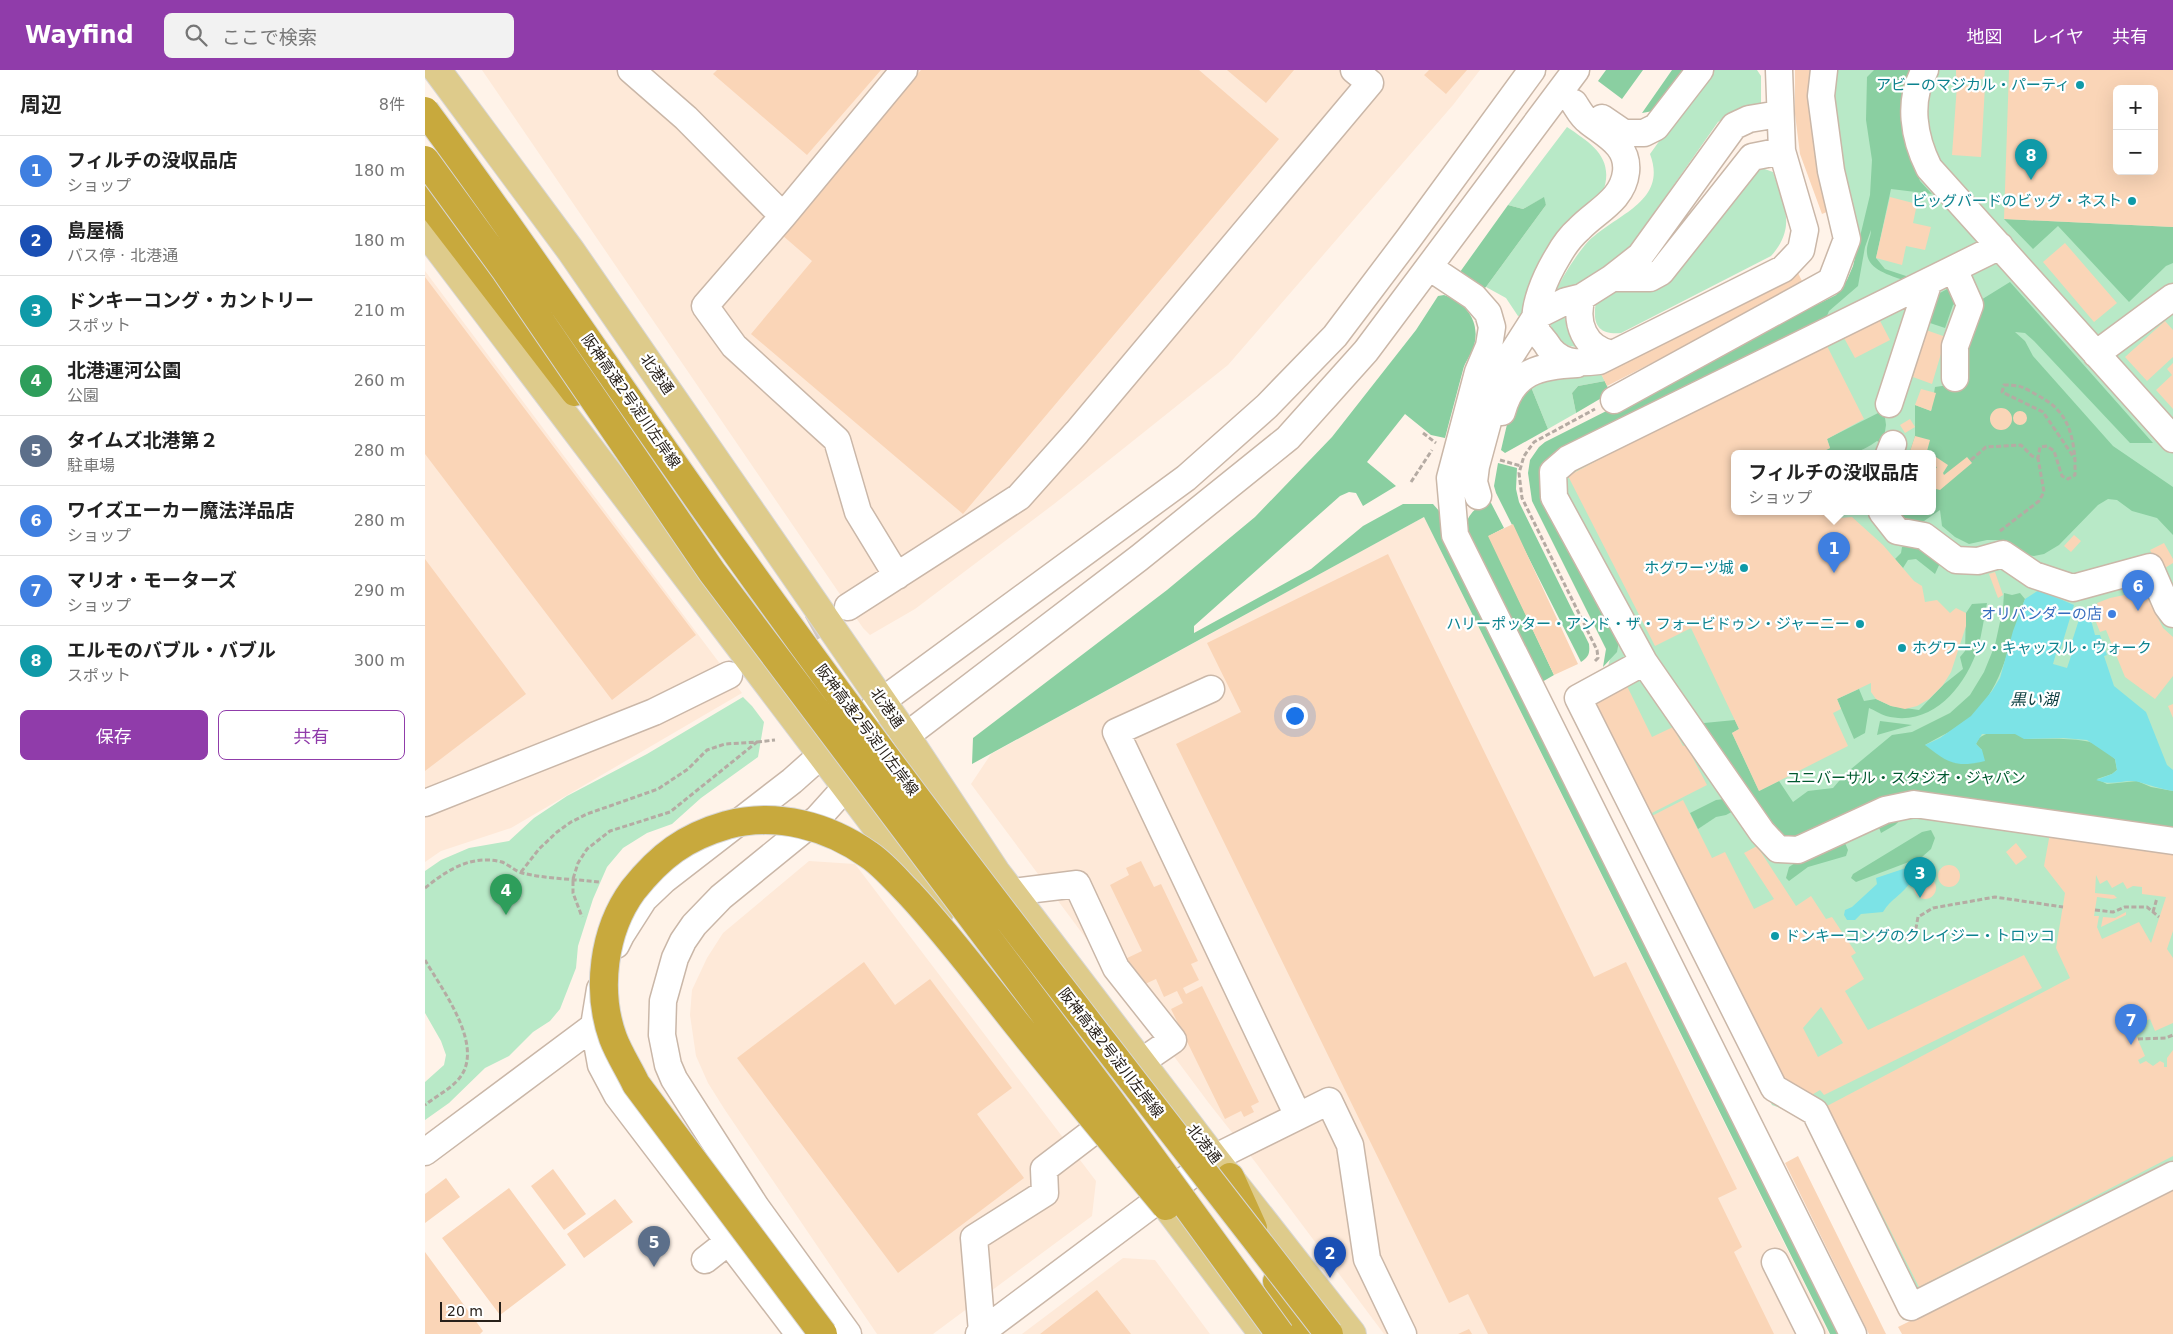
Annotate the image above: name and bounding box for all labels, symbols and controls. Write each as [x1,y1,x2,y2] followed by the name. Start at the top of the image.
[164,13,514,58] search box
[25,21,134,49] text: Wayfind
[182,21,210,49] icon: search
[222,26,317,48] text: ここで検索
[1967,26,2003,47] text: 地図
[2031,26,2084,47] text: レイヤ
[2112,26,2148,47] text: 共有
[1876,76,2070,94] place label: アビーのマジカル・パーティ
[2074,79,2086,91] marker: アビーのマジカル・パーティ
[2113,85,2158,175] map controls
[2113,85,2158,130] button: +
[20,93,62,117] text: 周辺
[379,95,405,114] text: 8件
[2113,130,2158,175] button: −
[2015,139,2047,180] pin: 8
[67,149,238,171] text: フィルチの没収品店
[30,161,42,180] text: 1
[354,161,405,180] text: 180 m
[67,176,131,195] text: ショップ
[1912,192,2122,210] place label: ビッグバードのビッグ・ネスト
[2126,195,2138,207] marker: ビッグバードのビッグ・ネスト
[67,219,124,241] text: 島屋橋
[30,231,42,250] text: 2
[354,231,405,250] text: 180 m
[67,246,178,265] text: バス停 · 北港通
[67,289,314,311] text: ドンキーコング・カントリー
[30,301,42,320] text: 3
[354,301,405,320] text: 210 m
[67,316,131,335] text: スポット
[578,330,684,472] street label: 阪神高速2号淀川左岸線
[637,350,677,398] street label: 北港通
[67,359,181,381] text: 北港運河公園
[30,371,42,390] text: 4
[354,371,405,390] text: 260 m
[67,386,99,405] text: 公園
[67,429,219,451] text: タイムズ北港第２
[30,441,42,460] text: 5
[354,441,405,460] text: 280 m
[1731,450,1936,515] popup
[67,456,115,475] text: 駐車場
[1748,461,1919,483] text: フィルチの没収品店
[1748,488,1812,507] text: ショップ
[67,499,294,521] text: ワイズエーカー魔法洋品店
[30,511,42,530] text: 6
[354,511,405,530] text: 280 m
[67,526,131,545] text: ショップ
[1818,532,1850,573] pin: 1
[1644,559,1734,577] place label: ホグワーツ城
[1738,562,1750,574] marker: ホグワーツ城
[67,569,237,591] text: マリオ・モーターズ
[2122,570,2154,611] pin: 6
[30,581,42,600] text: 7
[354,581,405,600] text: 290 m
[67,596,131,615] text: ショップ
[1981,605,2102,623] place label: オリバンダーの店
[2106,608,2118,620] marker: オリバンダーの店
[1446,615,1850,633] place label: ハリーポッター・アンド・ザ・フォービドゥン・ジャーニー
[1854,618,1866,630] marker: ハリーポッター・アンド・ザ・フォービドゥン・ジャーニー
[67,639,276,661] text: エルモのバブル・バブル
[1912,639,2152,657] place label: ホグワーツ・キャッスル・ウォーク
[1896,642,1908,654] marker: ホグワーツ・キャッスル・ウォーク
[30,651,42,670] text: 8
[354,651,405,670] text: 300 m
[812,661,922,799] street label: 阪神高速2号淀川左岸線
[67,666,131,685] text: スポット
[867,684,907,732] street label: 北港通
[2010,690,2061,709] water label: 黒い湖
[1282,703,1308,729] your location
[20,710,208,760] button: 保存
[218,710,405,760] button: 共有
[1786,769,2026,787] park label: ユニバーサル・スタジオ・ジャパン
[1904,857,1936,898] pin: 3
[490,874,522,915] pin: 4
[1785,927,2055,945] place label: ドンキーコングのクレイジー・トロッコ
[1769,930,1781,942] marker: ドンキーコングのクレイジー・トロッコ
[1055,985,1167,1121] street label: 阪神高速2号淀川左岸線
[2115,1004,2147,1045] pin: 7
[1183,1121,1225,1167] street label: 北港通
[638,1226,670,1267] pin: 5
[1314,1237,1346,1278] pin: 2
[440,1299,501,1322] scale bar
[447,1303,483,1319] text: 20 m

